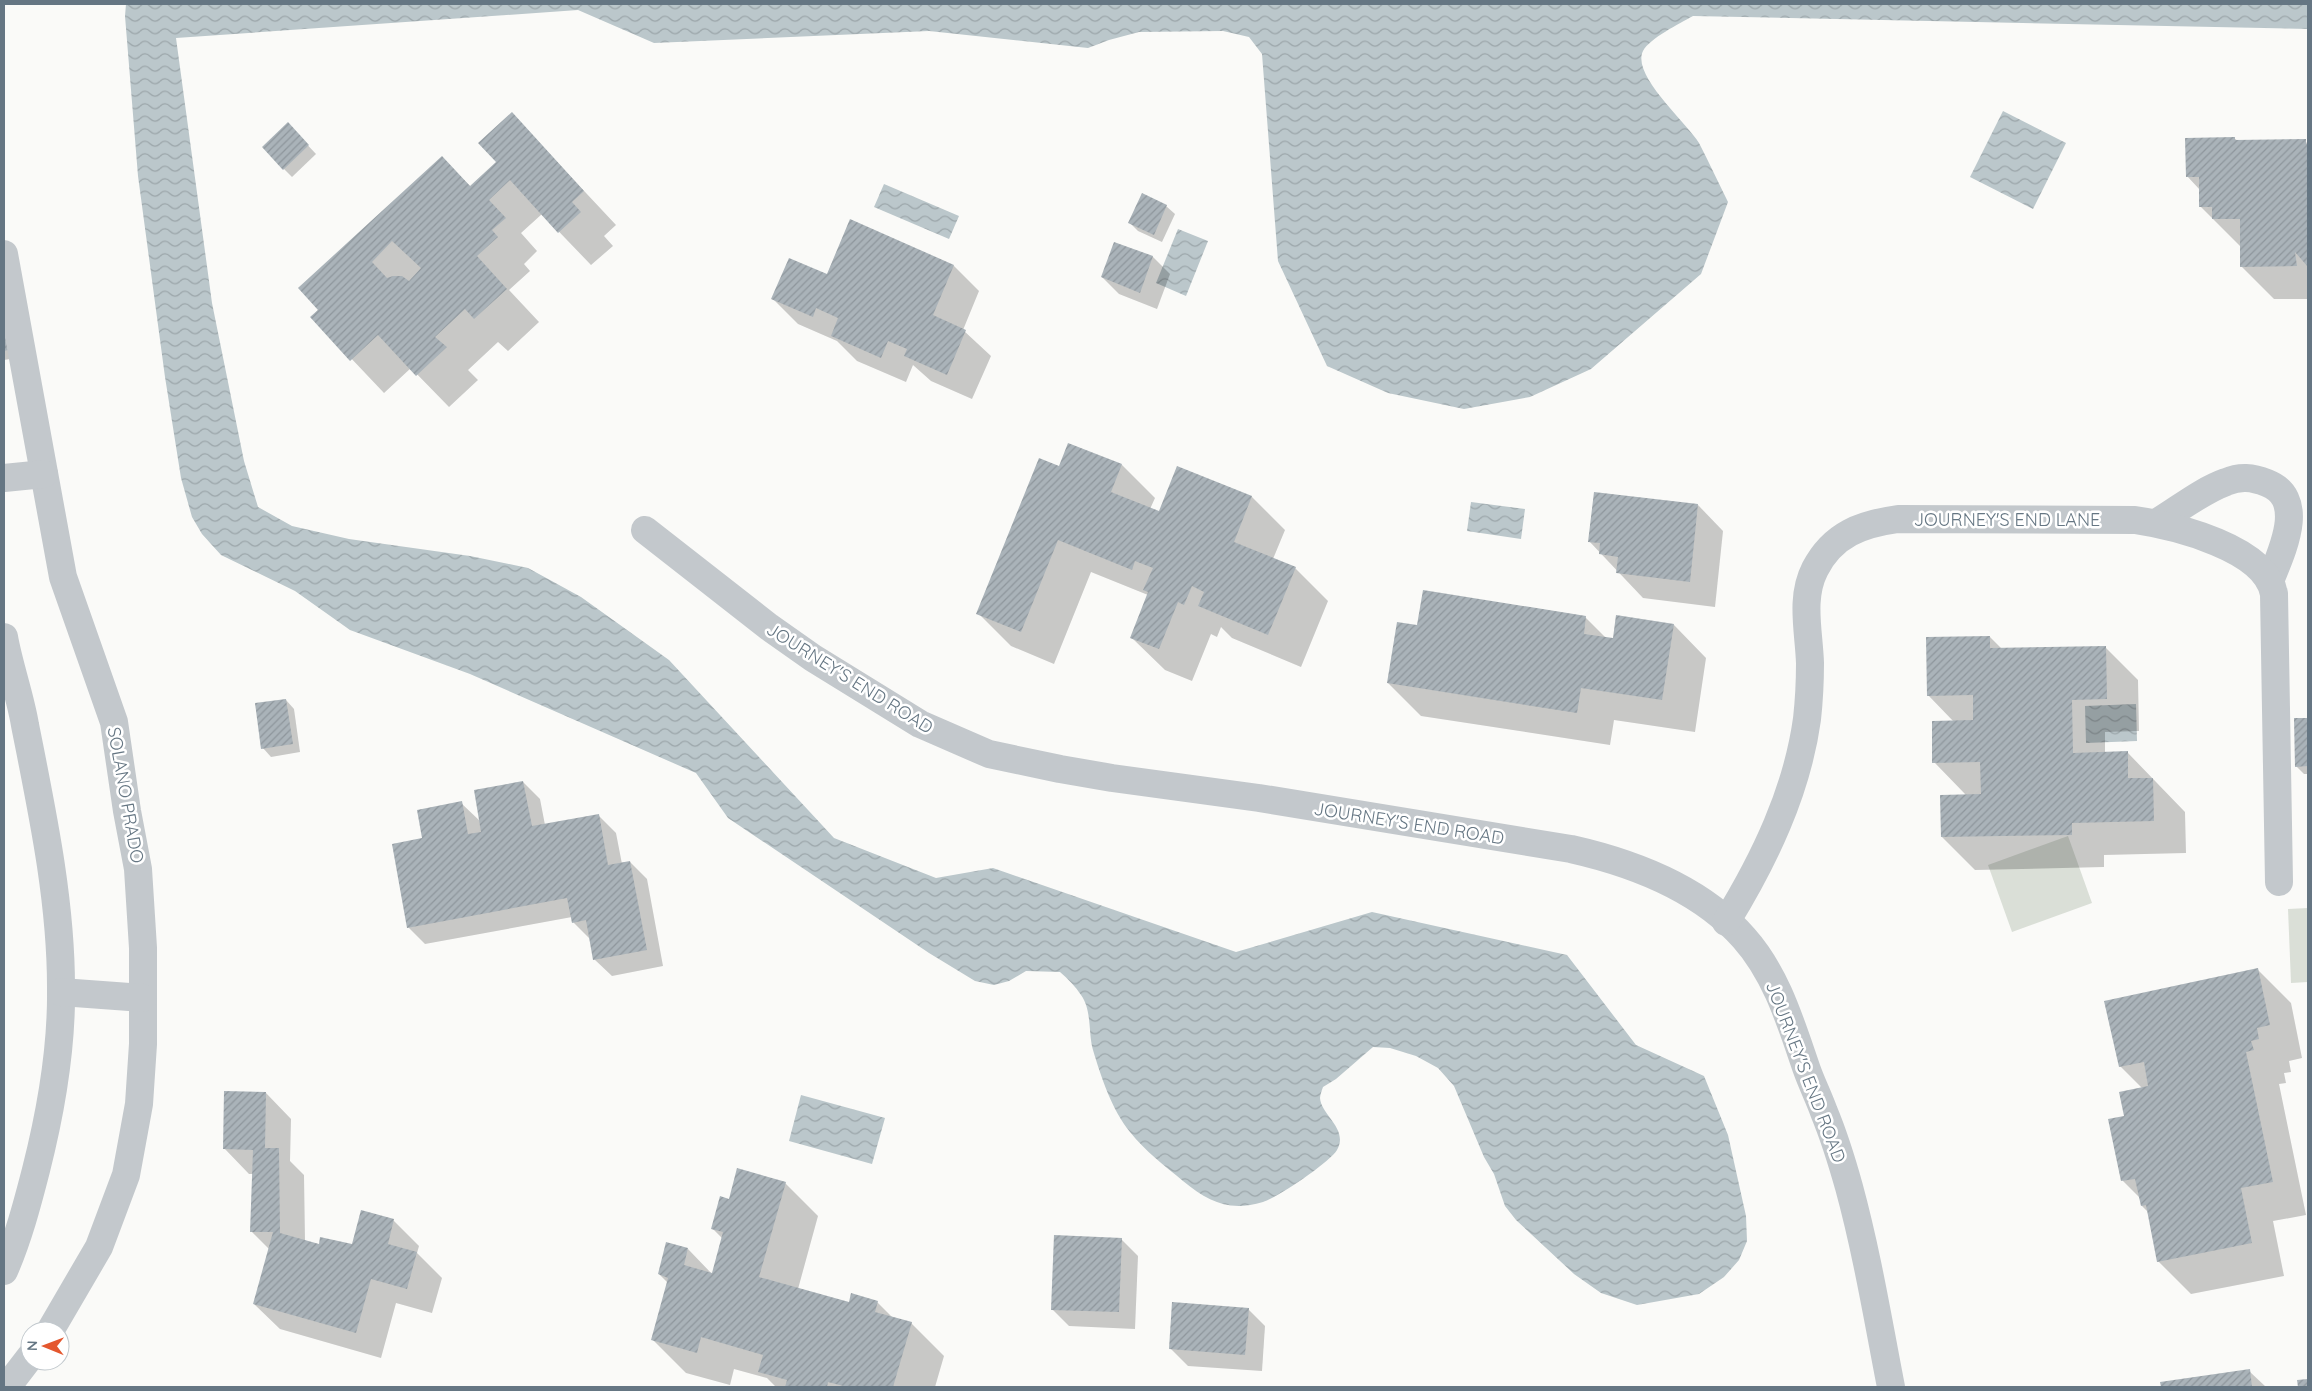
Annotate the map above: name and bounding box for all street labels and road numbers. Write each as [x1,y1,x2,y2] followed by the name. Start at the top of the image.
[1914,508,2100,531] street label: JOURNEY'S END LANE
[762,617,938,739] street label: JOURNEY'S END ROAD
[103,725,149,865] street label: SOLANO PRADO
[1312,797,1506,849] street label: JOURNEY'S END ROAD
[1761,978,1851,1166] street label: JOURNEY'S END ROAD

